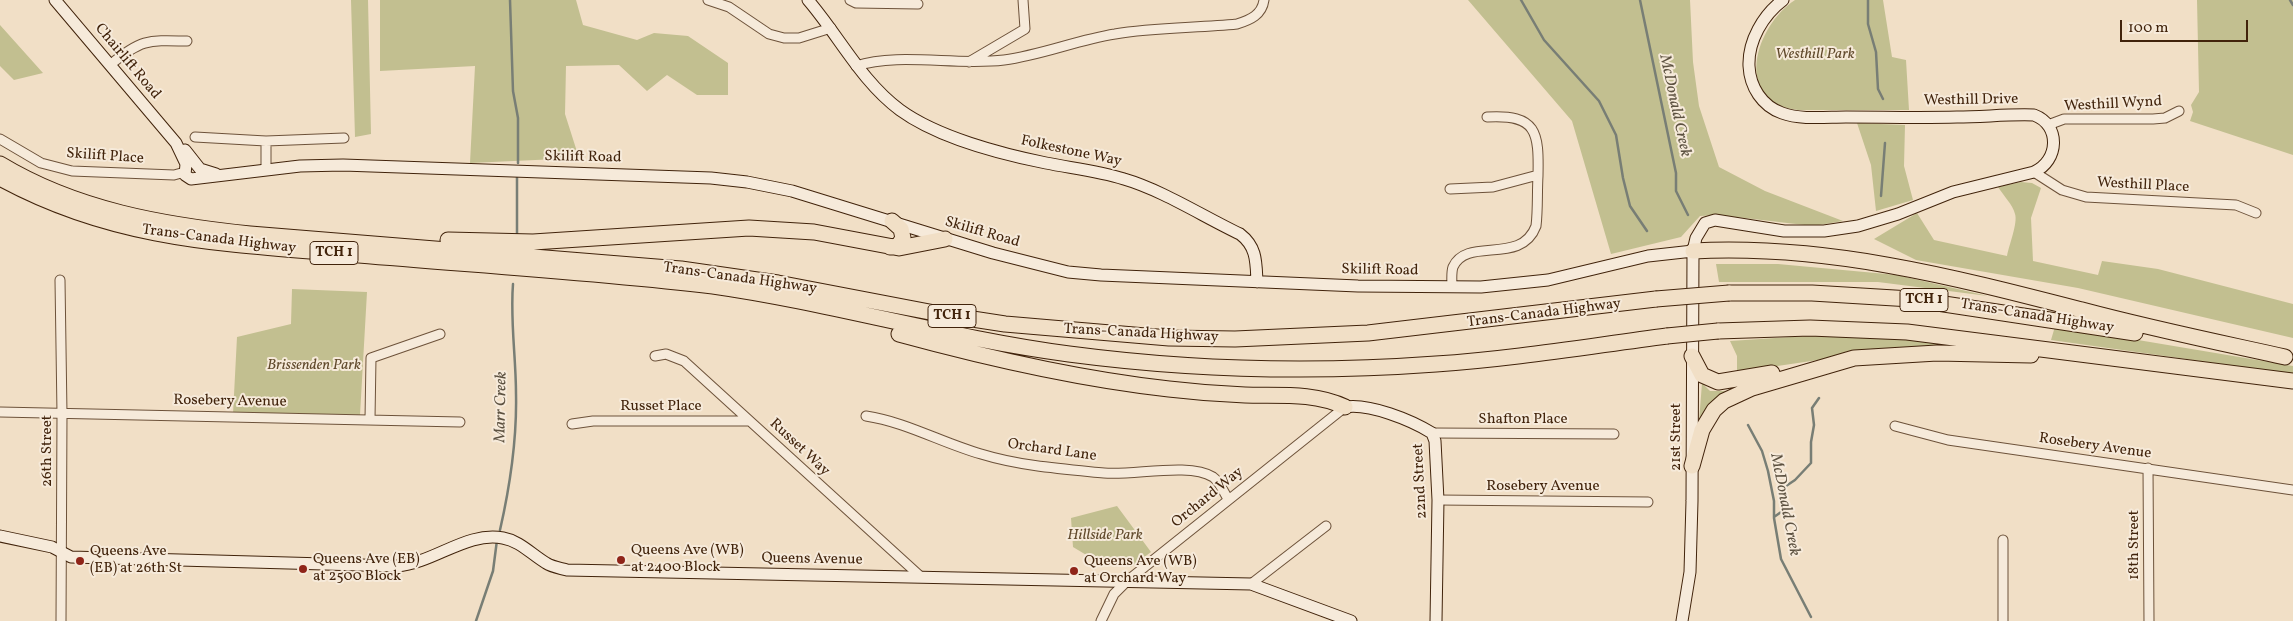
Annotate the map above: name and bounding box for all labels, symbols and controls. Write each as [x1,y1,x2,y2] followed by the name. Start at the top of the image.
[2123,10,2250,42] scale bar
[2128,18,2168,39] text: 100 m
[90,21,164,103] street label: Chairlift Road
[1775,46,1855,64] park label: Westhill Park
[1654,53,1694,159] water label: McDonald Creek
[1924,91,2018,111] street label: Westhill Drive
[2064,93,2162,117] street label: Westhill Wynd
[1019,133,1123,171] street label: Folkestone Way
[66,145,144,169] street label: Skilift Place
[544,148,622,168] street label: Skilift Road
[2096,175,2190,197] street label: Westhill Place
[942,214,1022,252] street label: Skilift Road
[141,222,297,258] street label: Trans-Canada Highway
[310,242,358,264] road number: TCH 1
[662,259,818,299] street label: Trans-Canada Highway
[1341,261,1419,281] street label: Skilift Road
[1900,288,1948,312] road number: TCH 1
[1466,296,1622,332] street label: Trans-Canada Highway
[1959,296,2115,338] street label: Trans-Canada Highway
[928,304,976,328] road number: TCH 1
[1063,321,1219,347] street label: Trans-Canada Highway
[267,357,361,375] park label: Brissenden Park
[492,371,512,443] water label: Marr Creek
[173,392,287,412] street label: Rosebery Avenue
[620,398,702,416] street label: Russet Place
[1668,403,1686,471] street label: 21st Street
[1478,411,1568,429] street label: Shafton Place
[39,415,57,487] street label: 26th Street
[765,415,833,481] street label: Russet Way
[2038,430,2152,464] street label: Rosebery Avenue
[1006,436,1098,466] street label: Orchard Lane
[1410,443,1432,519] street label: 22nd Street
[1765,452,1803,558] water label: McDonald Creek
[1169,464,1247,532] street label: Orchard Way
[1486,478,1600,496] street label: Rosebery Avenue
[2126,510,2144,580] street label: 18th Street
[1067,527,1143,545] park label: Hillside Park
[631,542,744,577] place label: Queens Ave (WB) at 2400 Block
[90,543,182,578] place label: Queens Ave (EB) at 26th St
[761,550,863,570] street label: Queens Avenue
[313,551,420,586] place label: Queens Ave (EB) at 2500 Block
[1084,553,1197,588] place label: Queens Ave (WB) at Orchard Way
[615,554,627,566] marker: Queens Ave (WB) at 2400 Block
[74,555,86,567] marker: Queens Ave (EB) at 26th St
[297,563,309,575] marker: Queens Ave (EB) at 2500 Block
[1068,565,1080,577] marker: Queens Ave (WB) at Orchard Way

